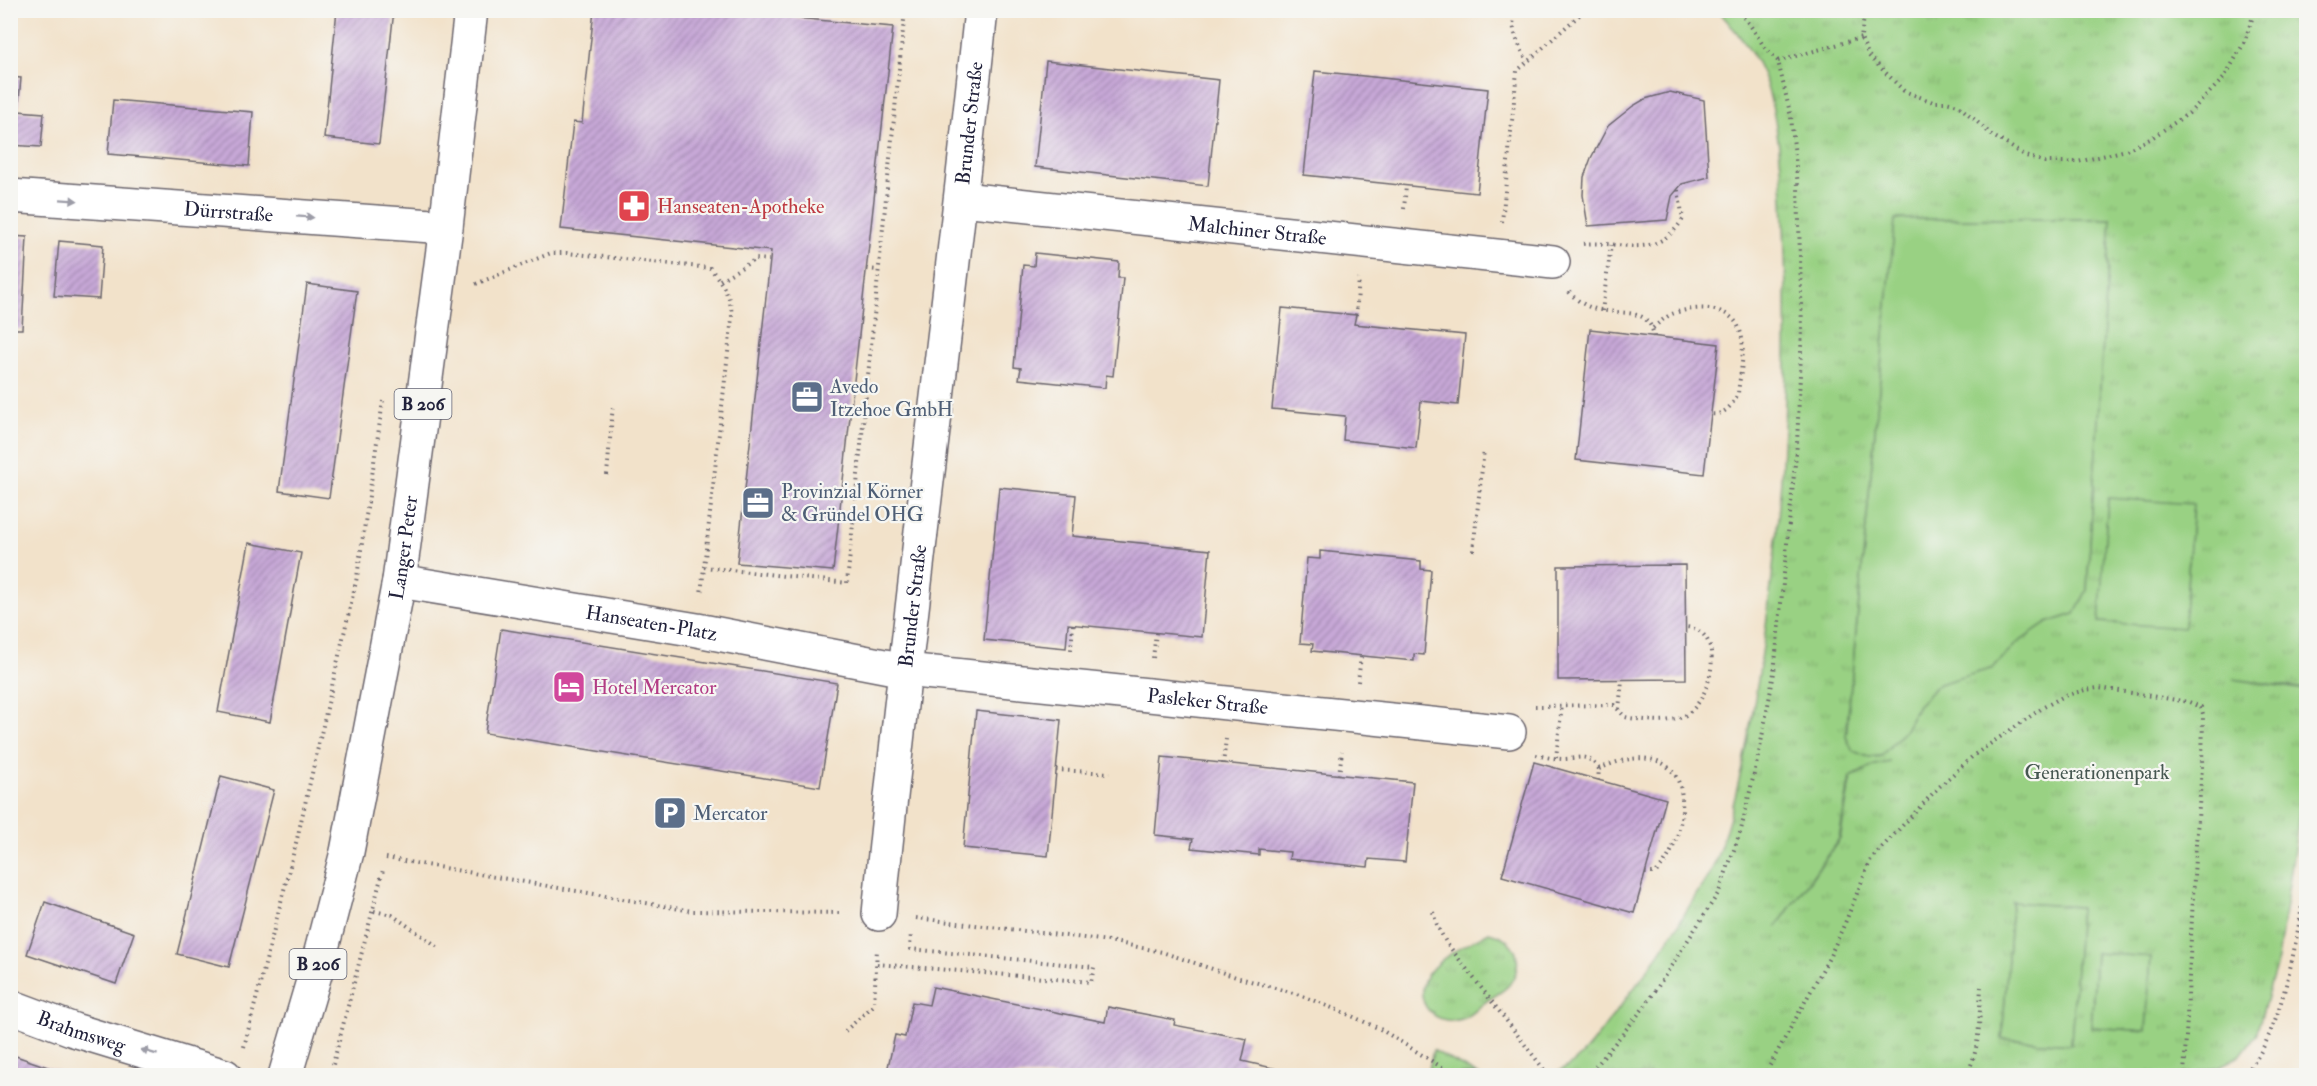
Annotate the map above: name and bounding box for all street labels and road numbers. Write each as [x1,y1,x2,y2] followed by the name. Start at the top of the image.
[950,60,988,186] street label: Brunder Straße
[183,196,274,227] street label: Dürrstraße
[1187,211,1328,250] street label: Malchiner Straße
[394,389,452,419] road number: B 206
[383,494,423,602] street label: Langer Peter
[893,543,932,669] street label: Brunder Straße
[584,599,720,646] street label: Hanseaten-Platz
[1146,682,1269,720] street label: Pasleker Straße
[290,949,346,979] road number: B 206
[34,1005,130,1058] street label: Brahmsweg

